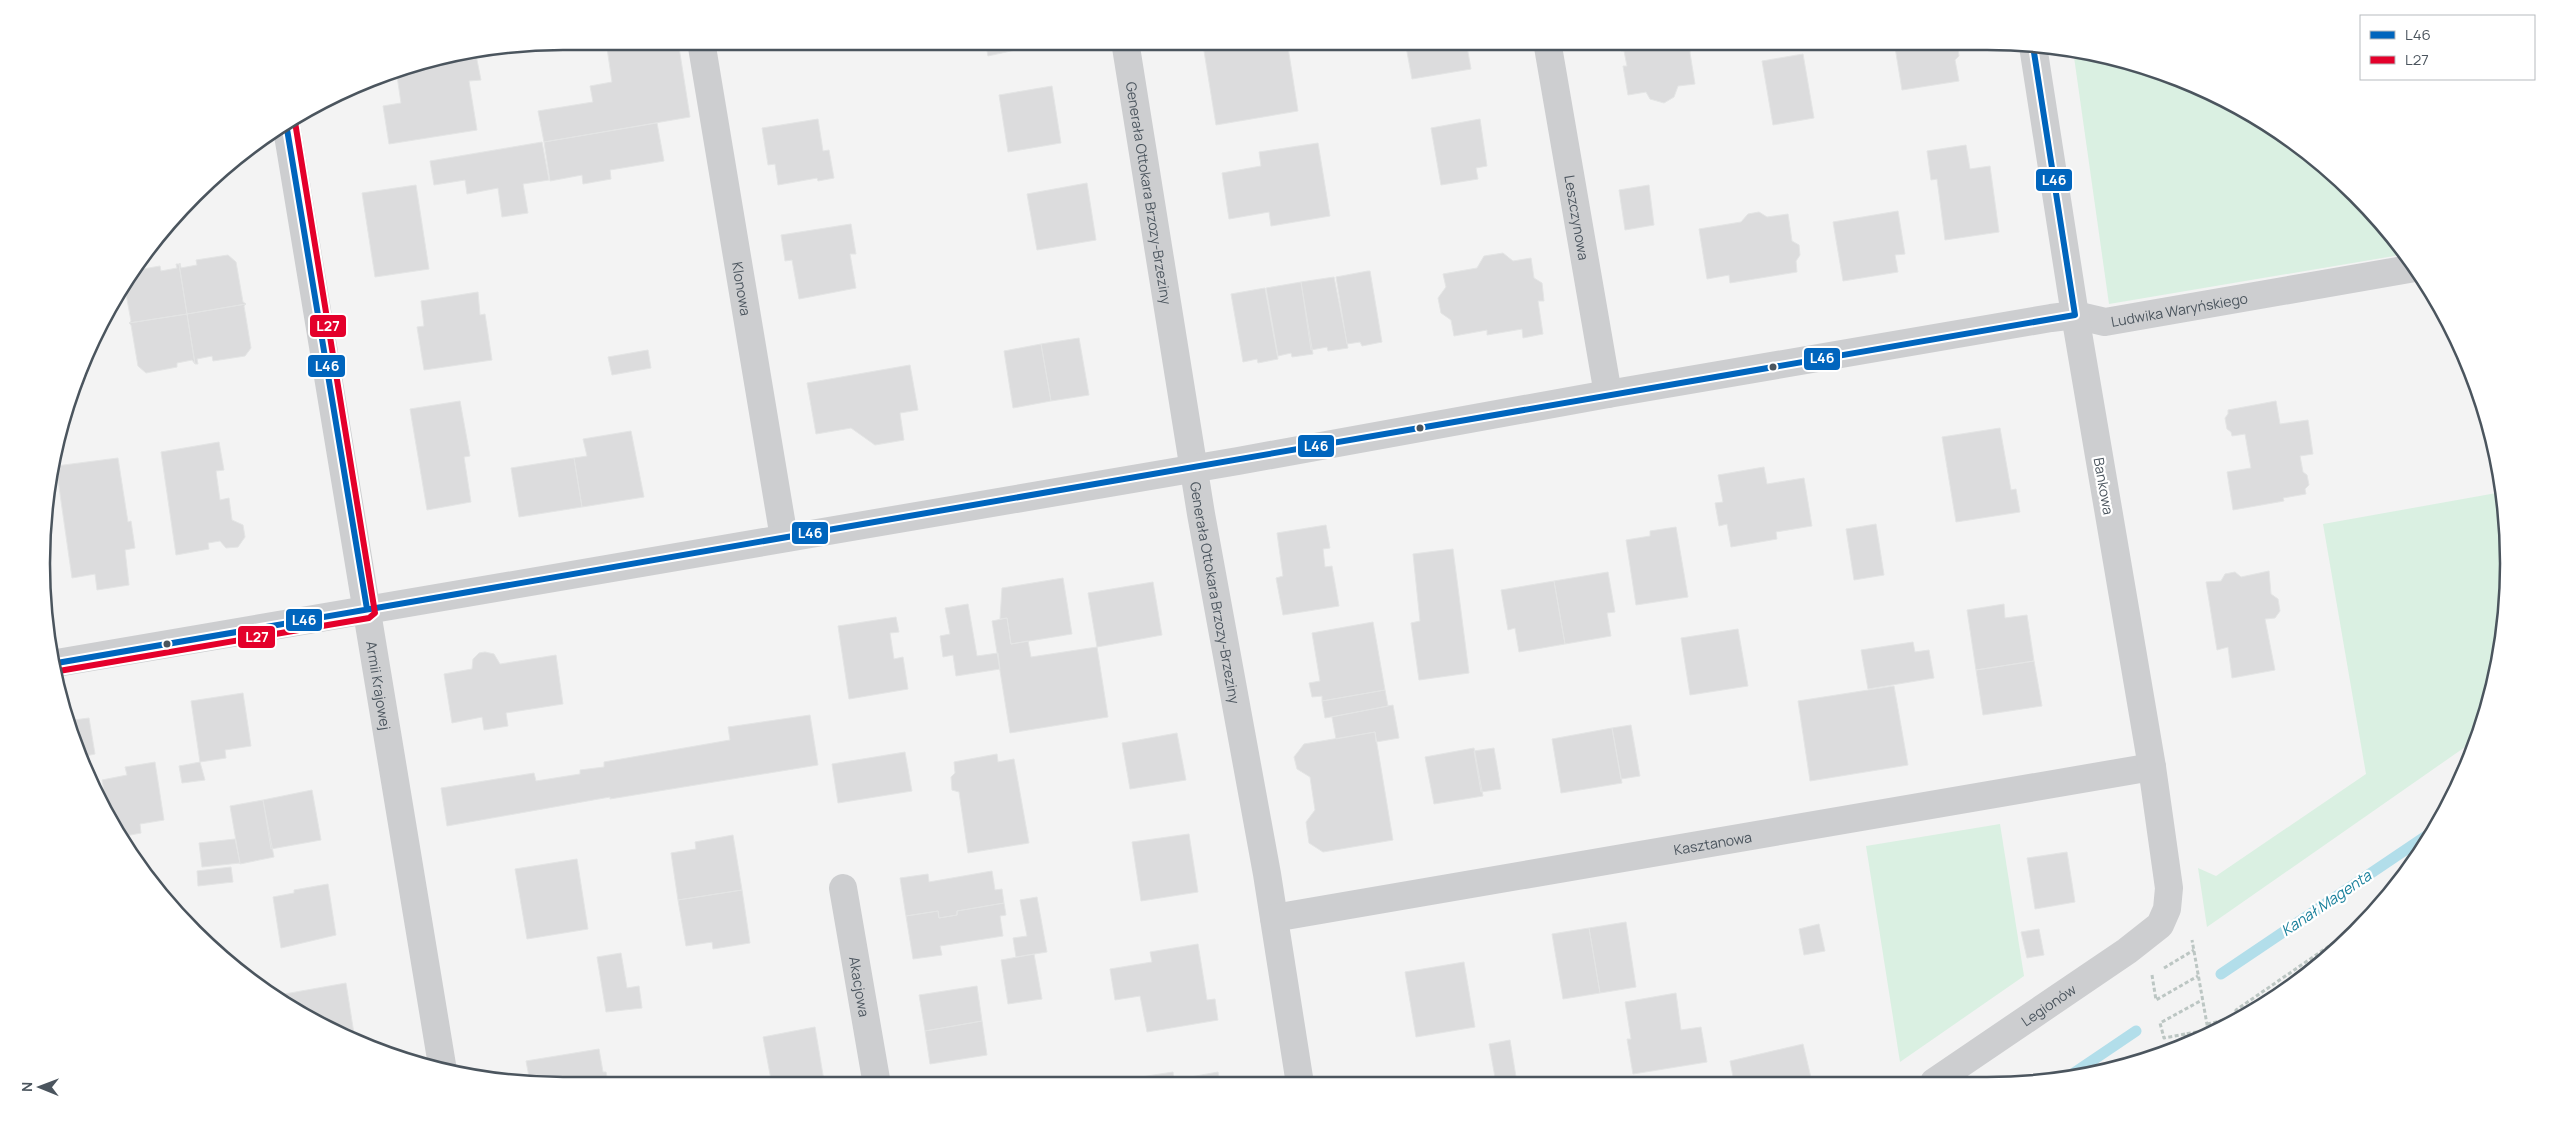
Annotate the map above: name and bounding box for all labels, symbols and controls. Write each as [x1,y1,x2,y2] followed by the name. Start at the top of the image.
[2360,15,2535,80] legend
[2405,24,2431,45] text: L46
[2405,49,2429,70] text: L27
[1122,80,1177,306] street label: Generała Ottokara Brzozy-Brzeziny
[2035,168,2073,192] line badge: L46
[2042,170,2066,189] text: L46
[1561,173,1594,262] street label: Leszczynowa
[729,260,756,317] street label: Klonowa
[2109,288,2249,330] street label: Ludwika Waryńskiego
[309,314,347,338] line badge: L27
[316,316,340,335] text: L27
[1803,347,1841,371] line badge: L46
[1810,348,1834,367] text: L46
[307,354,346,378] line badge: L46
[315,356,339,375] text: L46
[1768,362,1778,372] unlabelled marker
[1415,423,1425,433] unlabelled marker
[1297,434,1335,458] line badge: L46
[1304,436,1328,455] text: L46
[2090,456,2118,516] street label: Bankowa
[1186,480,1245,706] street label: Generała Ottokara Brzozy-Brzeziny
[791,521,829,545] line badge: L46
[798,523,822,542] text: L46
[285,608,323,632] line badge: L46
[292,610,316,629] text: L46
[237,625,276,649] line badge: L27
[245,627,269,646] text: L27
[162,639,172,649] unlabelled marker
[362,640,396,731] street label: Armii Krajowej
[1672,827,1753,859] street label: Kasztanowa
[2277,865,2376,941] water label: Kanał Magenta
[845,955,875,1018] street label: Akacjowa
[2017,979,2079,1030] street label: Legionów
[15,1062,65,1112] north arrow
[17,1082,36,1092] text: N

